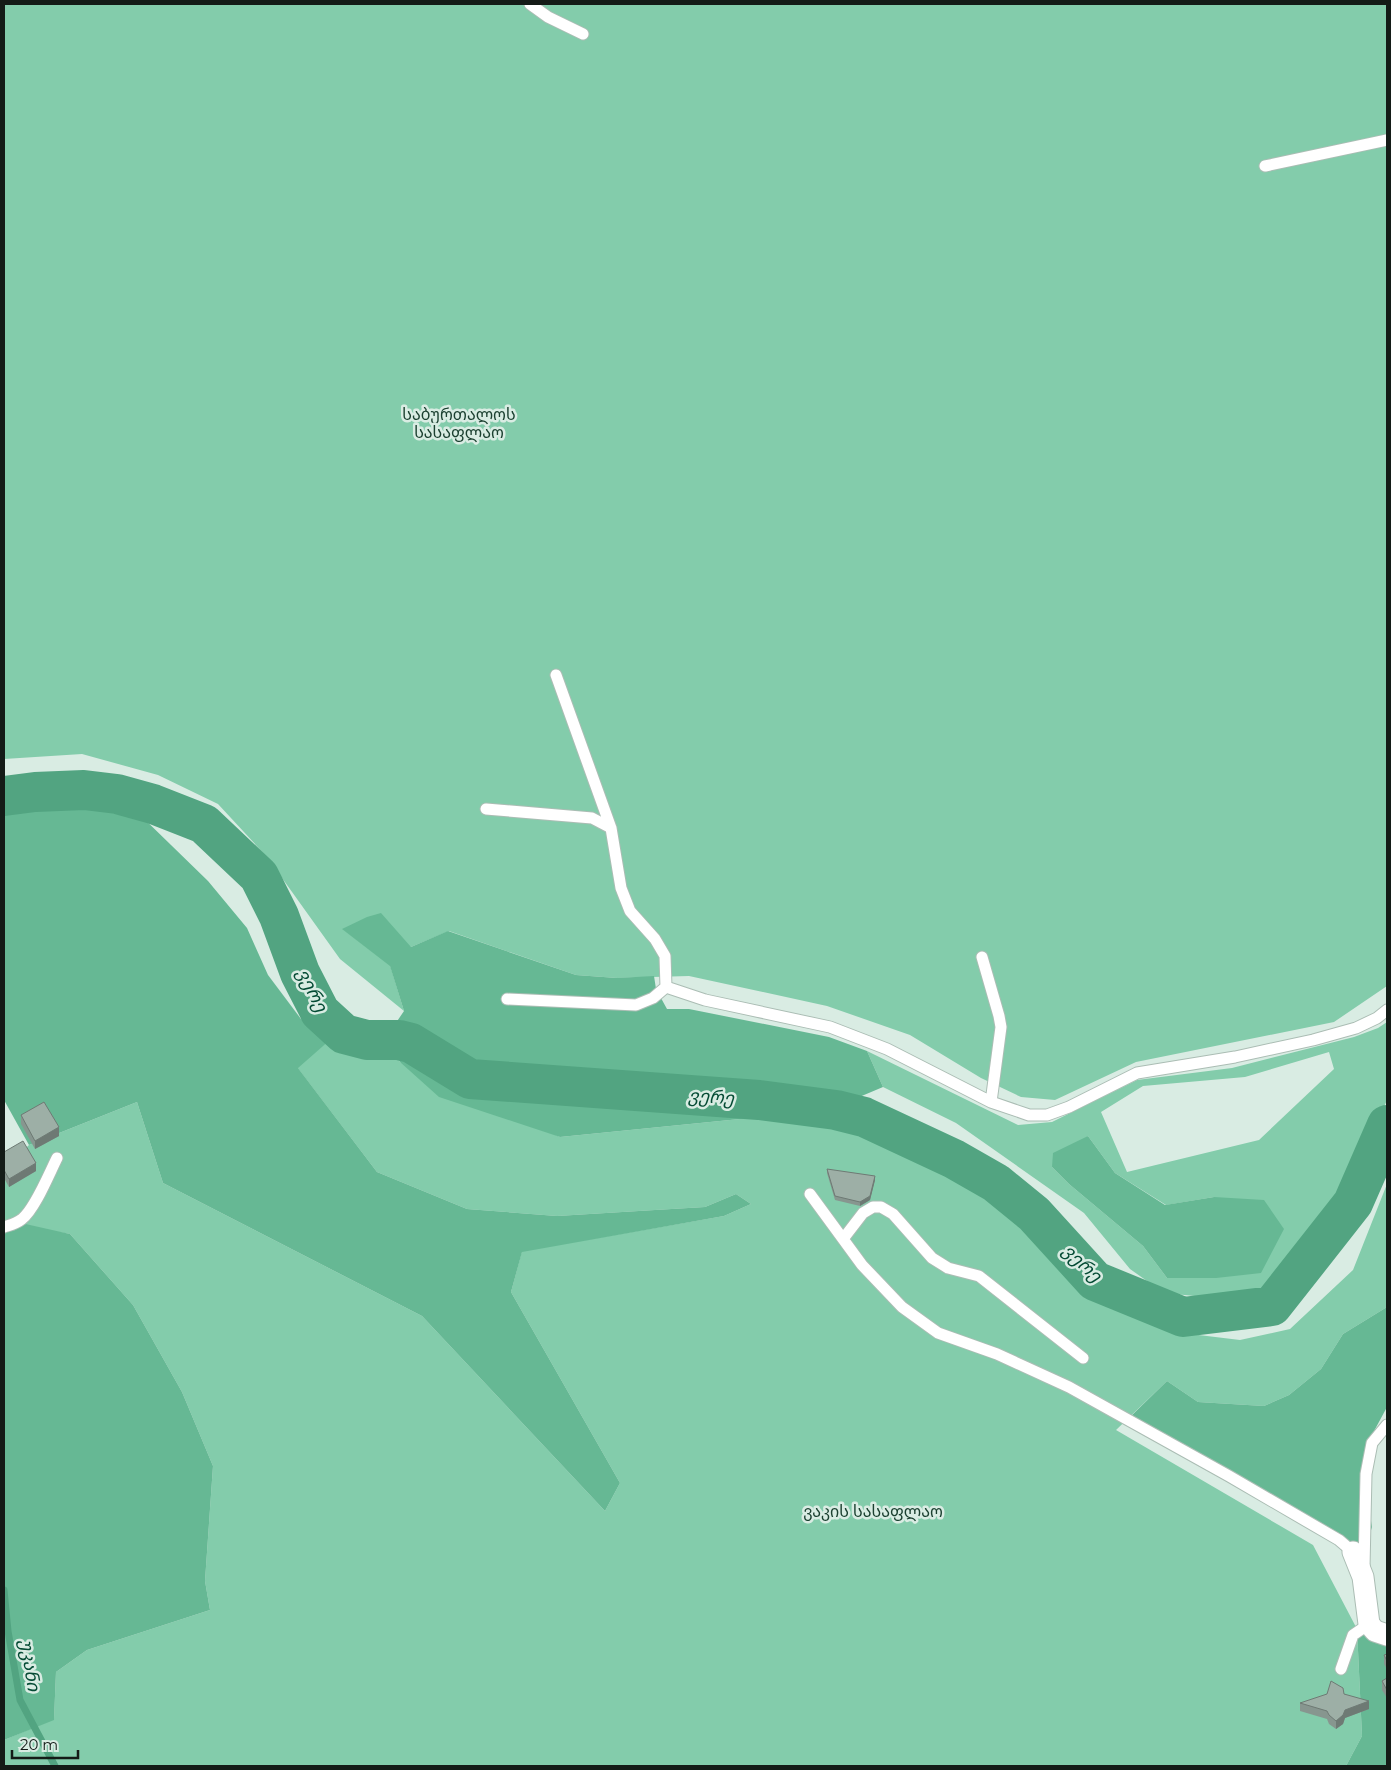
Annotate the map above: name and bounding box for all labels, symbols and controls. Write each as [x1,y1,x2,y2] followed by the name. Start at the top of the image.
[402,405,516,443] park label: საბურთალოს სასაფლაო
[292,965,332,1016] water label: ვერე
[687,1084,735,1110] water label: ვერე
[1058,1239,1107,1287] water label: ვერე
[803,1502,943,1522] park label: ვაკის სასაფლაო
[15,1638,45,1693] water label: უკანი
[12,1728,79,1760] scale bar
[20,1735,58,1754] text: 20 m

